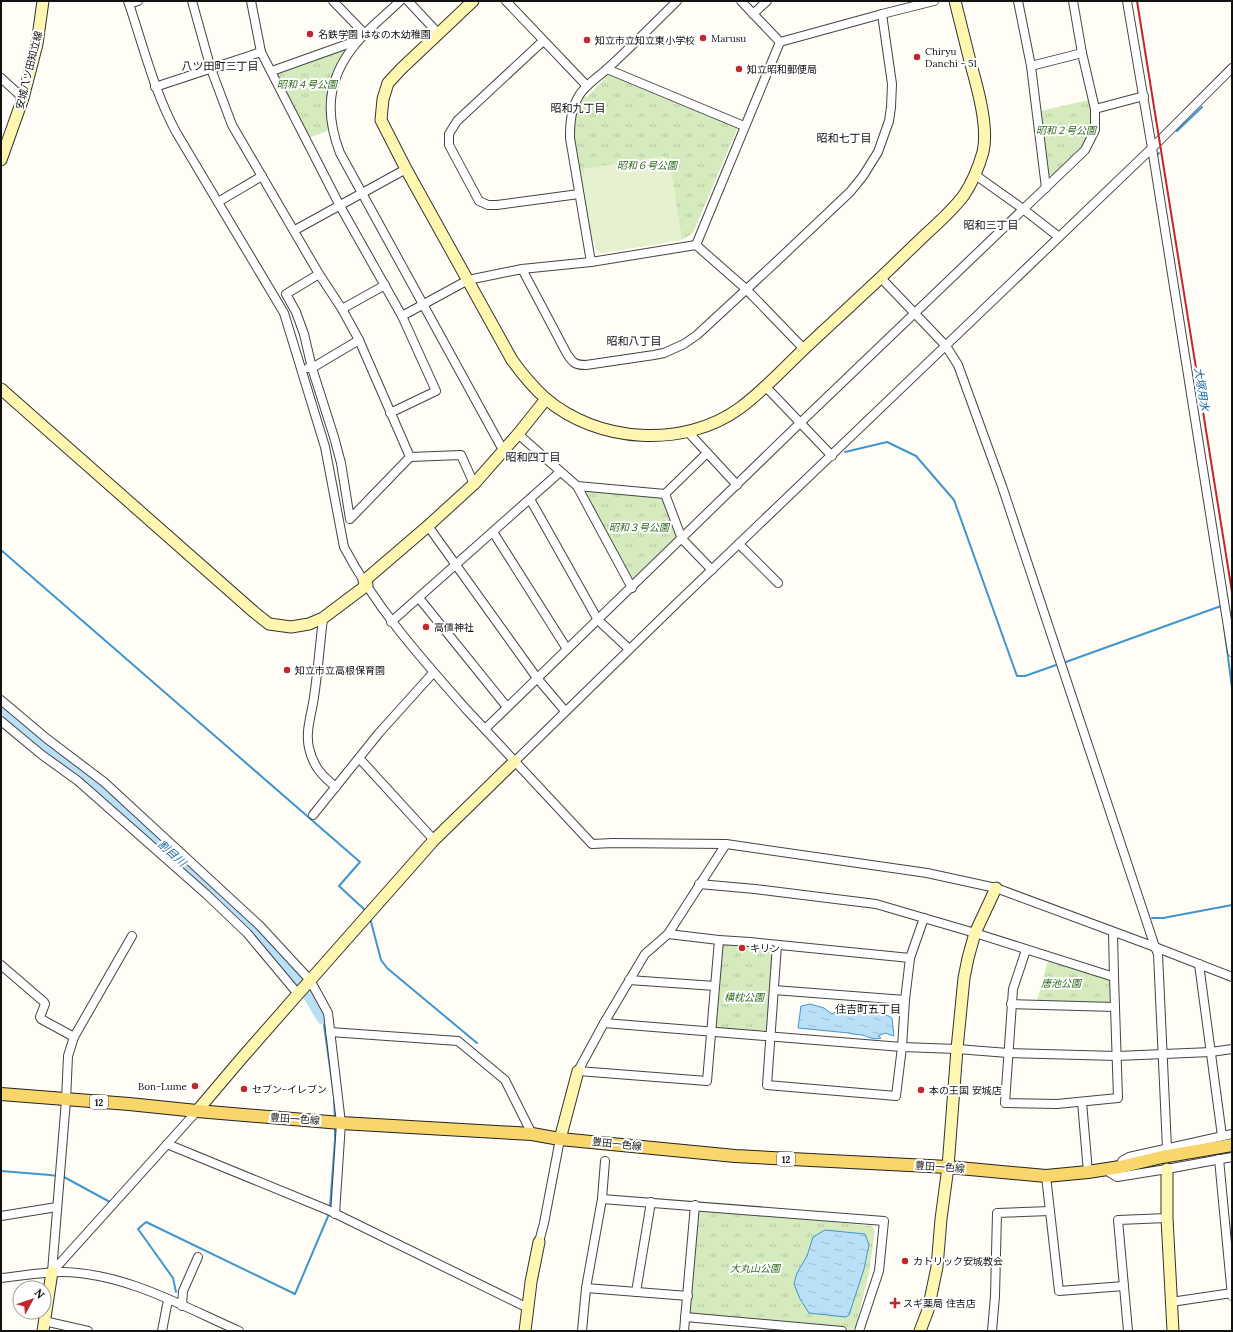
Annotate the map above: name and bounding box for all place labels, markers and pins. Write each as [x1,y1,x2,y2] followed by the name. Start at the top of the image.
[318,28,431,41] place label: 名鉄学園 はなの木幼稚園
[305,29,315,39] marker: 名鉄学園 はなの木幼稚園
[711,32,746,45] place label: Marusu
[698,33,708,43] marker: Marusu
[595,34,695,47] place label: 知立市立知立東小学校
[582,35,592,45] marker: 知立市立知立東小学校
[925,45,977,70] place label: Chiryu Danchi - 51
[912,52,922,62] marker: Chiryu Danchi - 51
[747,63,817,76] place label: 知立昭和郵便局
[734,64,744,74] marker: 知立昭和郵便局
[434,621,474,634] place label: 高値神社
[421,622,431,632] marker: 高値神社
[295,664,385,677] place label: 知立市立高根保育園
[282,665,292,675] marker: 知立市立高根保育園
[750,942,780,955] place label: キリン
[737,943,747,953] marker: キリン
[138,1080,188,1093] place label: Bon-Lume
[190,1081,200,1091] marker: Bon-Lume
[252,1083,327,1096] place label: セブン-イレブン
[239,1084,249,1094] marker: セブン-イレブン
[929,1084,1002,1097] place label: 本の王国 安城店
[916,1085,926,1095] marker: 本の王国 安城店
[913,1255,1003,1268] place label: カトリック安城教会
[900,1256,910,1266] marker: カトリック安城教会
[903,1297,976,1310] place label: スギ薬局 住吉店
[890,1298,900,1308] marker: スギ薬局 住吉店

